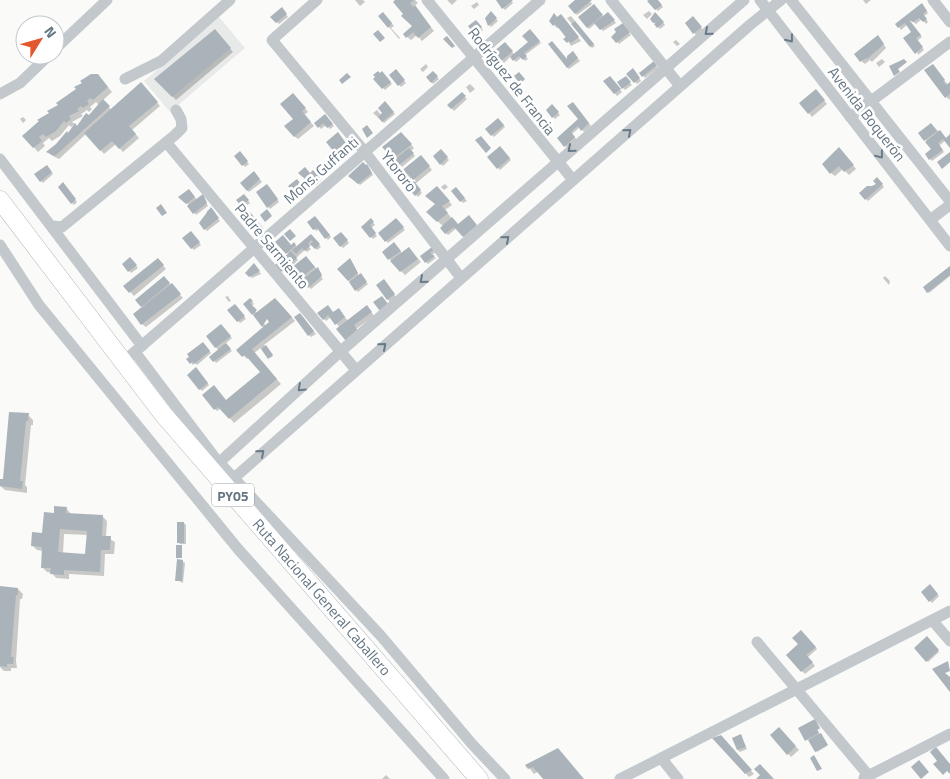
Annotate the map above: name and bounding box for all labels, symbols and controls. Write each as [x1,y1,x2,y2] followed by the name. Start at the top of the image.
[15,15,65,65] north arrow
[39,22,62,42] text: N
[463,22,562,140] street label: Rodríguez de Francia
[704,26,713,35] one-way arrow
[784,33,793,43] one-way arrow
[823,62,911,166] street label: Avenida Boquerón
[622,129,631,138] one-way arrow
[278,131,364,209] street label: Mons. Guffanti
[568,143,577,152] one-way arrow
[375,145,423,197] street label: Ytororo
[874,149,883,159] one-way arrow
[229,198,315,294] street label: Padre Sarmiento
[500,236,509,245] one-way arrow
[420,274,429,283] one-way arrow
[378,343,387,352] one-way arrow
[298,382,307,391] one-way arrow
[256,450,265,459] one-way arrow
[212,484,254,506] road number: PY05
[247,513,397,681] street label: Ruta Nacional General Caballero

